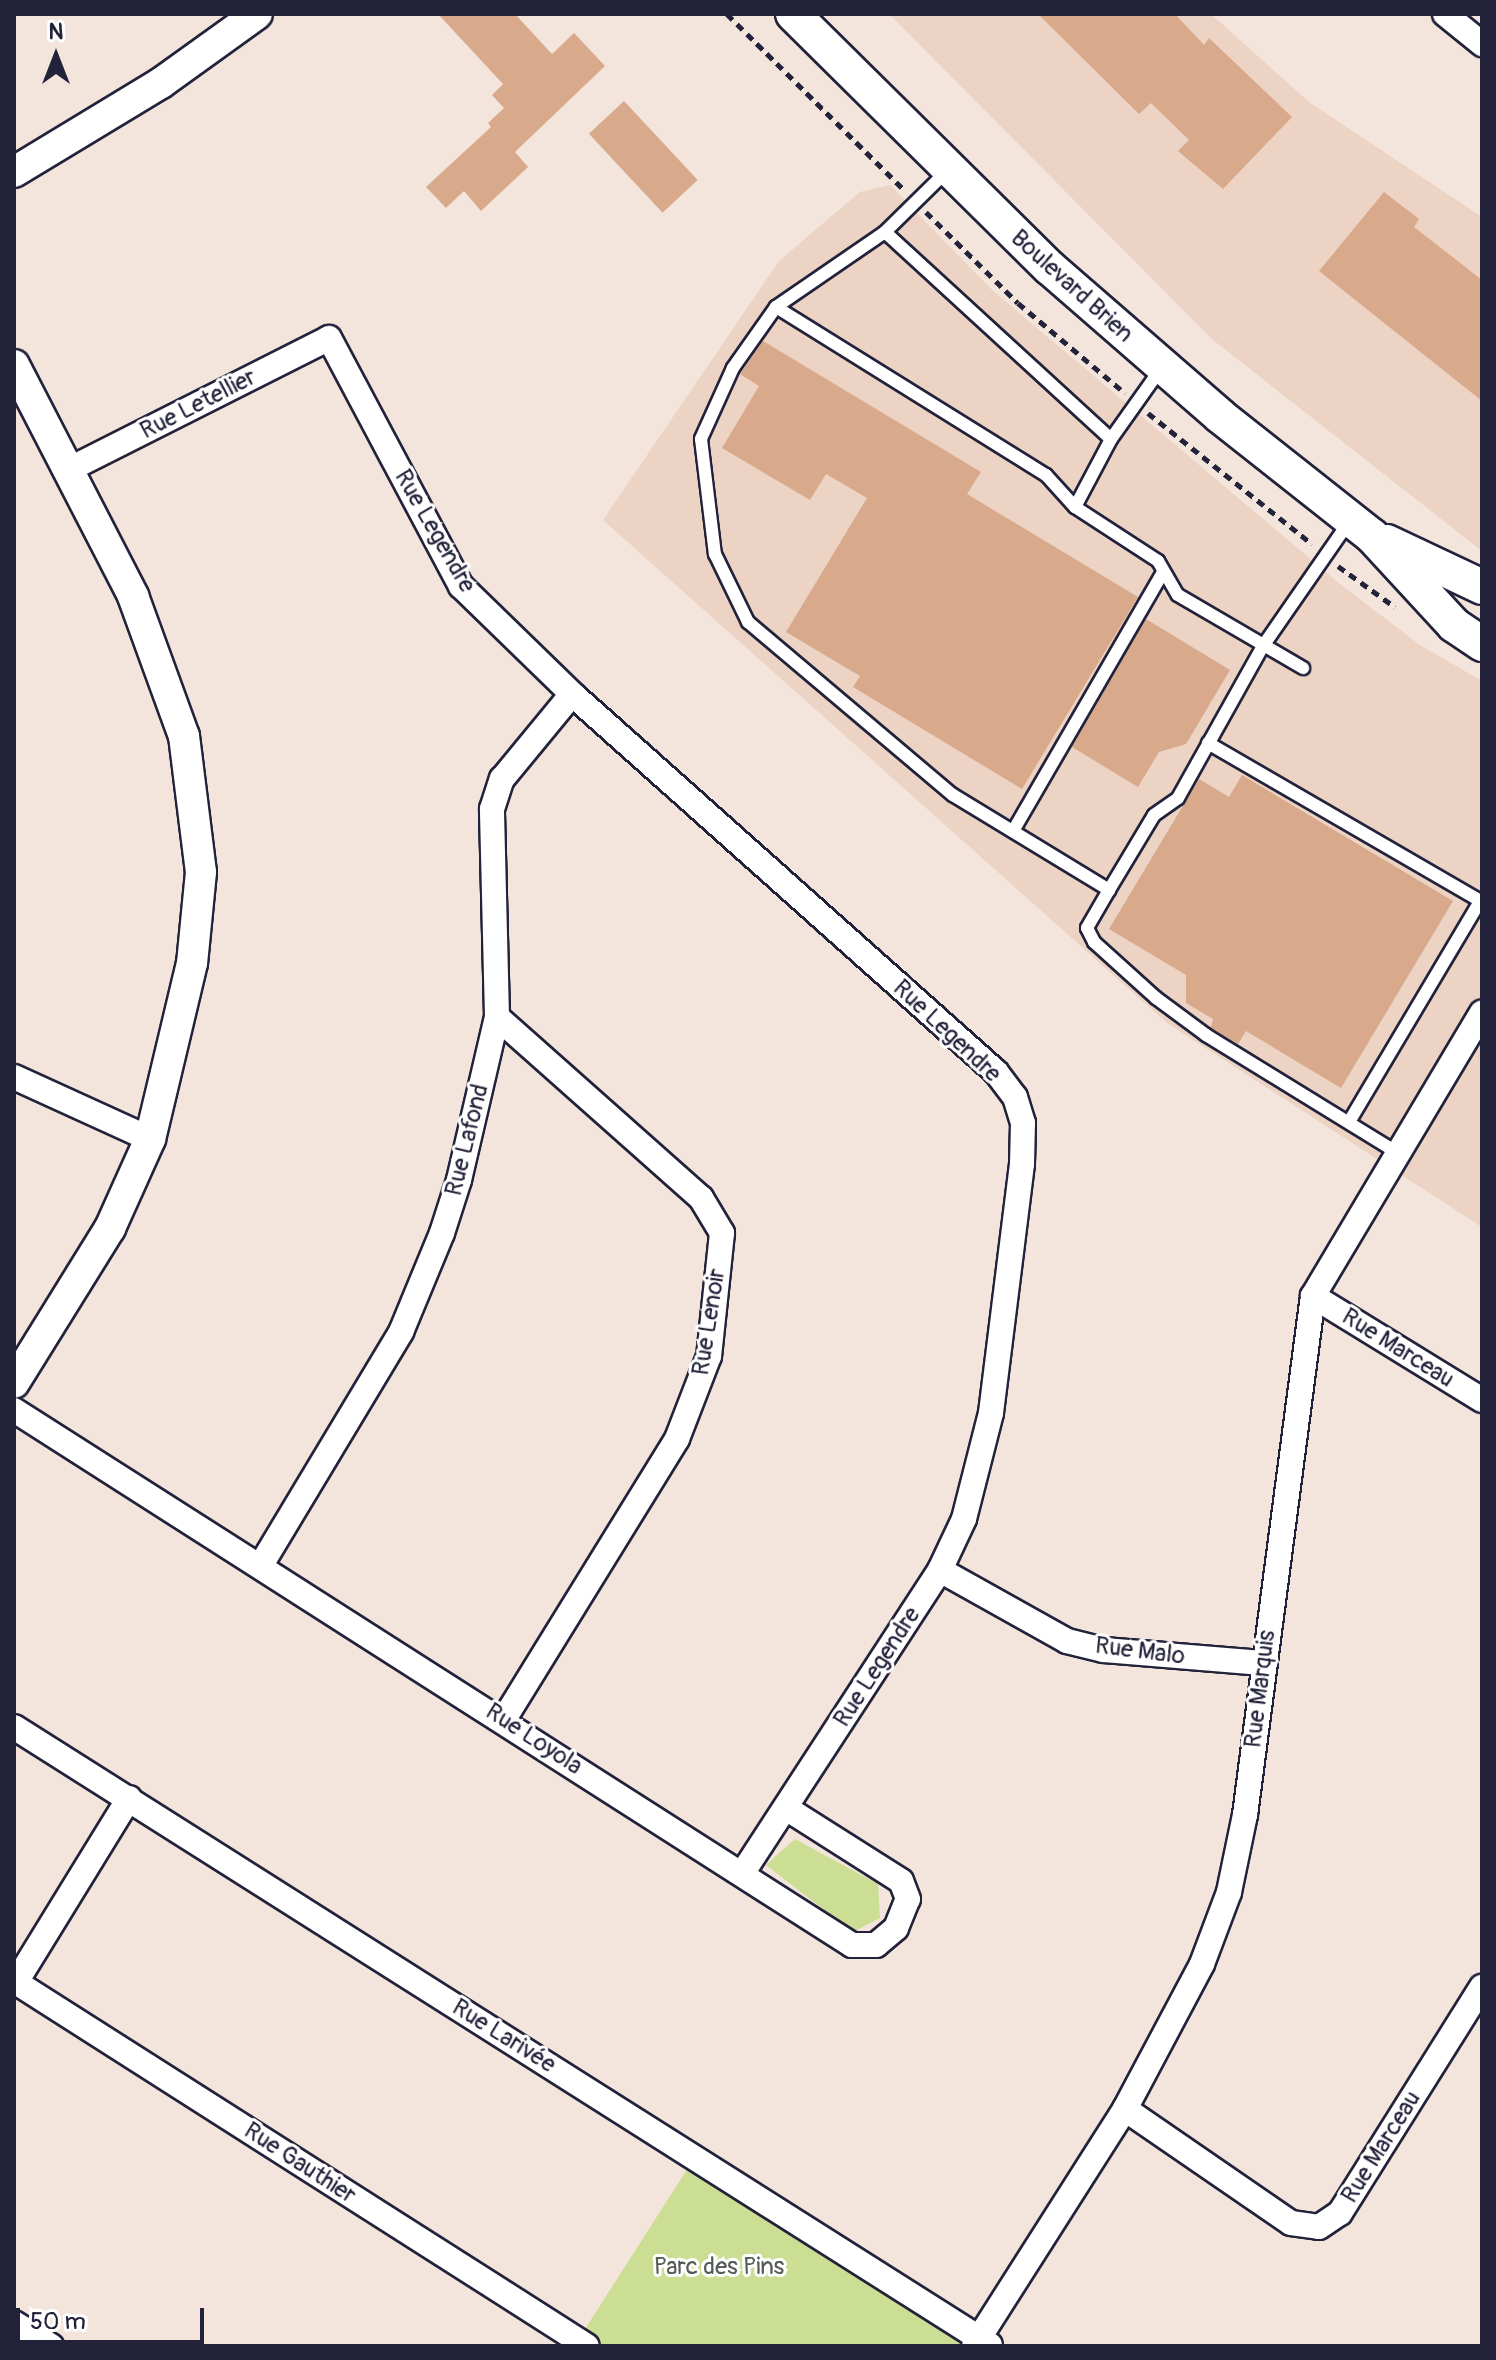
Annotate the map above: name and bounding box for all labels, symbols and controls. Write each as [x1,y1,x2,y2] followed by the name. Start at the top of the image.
[16,16,96,96] north arrow
[49,18,63,46] text: N
[1005,224,1139,348] street label: Boulevard Brien
[135,363,261,445] street label: Rue Letellier
[388,464,482,598] street label: Rue Legendre
[887,974,1007,1088] street label: Rue Legendre
[439,1081,495,1199] street label: Rue Lafond
[686,1267,732,1377] street label: Rue Lenoir
[1337,1302,1459,1394] street label: Rue Marceau
[828,1602,926,1732] street label: Rue Legendre
[1238,1629,1282,1749] street label: Rue Marquis
[1094,1631,1186,1671] street label: Rue Malo
[480,1697,588,1781] street label: Rue Loyola
[447,1993,561,2079] street label: Rue Larivée
[1335,2086,1427,2208] street label: Rue Marceau
[239,2116,361,2210] street label: Rue Gauthier
[654,2253,784,2281] park label: Parc des Pins
[20,2292,208,2342] scale bar
[30,2307,86,2336] text: 50 m

